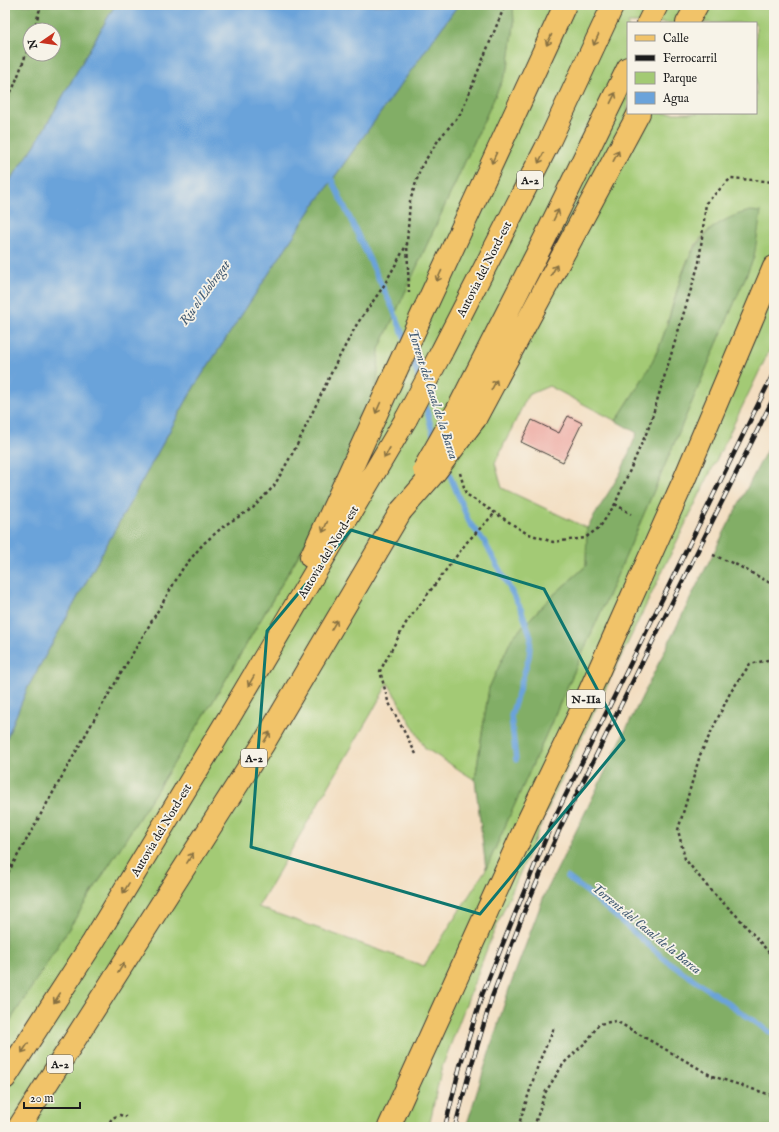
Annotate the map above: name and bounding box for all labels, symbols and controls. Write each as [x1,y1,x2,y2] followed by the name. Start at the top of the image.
[22,22,62,62] north arrow
[627,22,757,114] legend
[663,31,689,46] text: Calle
[545,34,552,46] one-way arrow
[592,34,599,46] one-way arrow
[25,37,41,51] text: N
[663,51,718,66] text: Ferrocarril
[663,71,698,87] text: Parque
[662,91,690,106] text: Agua
[610,92,617,104] one-way arrow
[613,150,620,162] one-way arrow
[490,152,497,164] one-way arrow
[537,152,544,164] one-way arrow
[517,171,543,189] road number: A-2
[553,209,560,221] one-way arrow
[453,219,515,321] street label: Autovia del Nord-est
[176,257,236,329] water label: Riu el Llobregat
[551,264,559,276] one-way arrow
[435,270,443,282] one-way arrow
[403,327,462,462] water label: Torrent del Casal de la Barca
[491,379,498,391] one-way arrow
[374,402,381,414] one-way arrow
[382,447,390,459] one-way arrow
[294,503,362,602] street label: Autovia del Nord-est
[321,521,328,533] one-way arrow
[331,619,339,631] one-way arrow
[246,675,254,687] one-way arrow
[567,690,605,708] road number: N-IIa
[264,731,272,743] one-way arrow
[241,749,267,767] road number: A-2
[127,781,195,880] street label: Autovia del Nord-est
[187,852,195,864] one-way arrow
[588,880,704,979] water label: Torrent del Casal de la Barca
[121,882,129,894] one-way arrow
[117,963,125,974] one-way arrow
[52,992,60,1004] one-way arrow
[20,1042,28,1054] one-way arrow
[47,1055,73,1073] road number: A-2
[24,1084,80,1110] scale bar
[30,1091,53,1106] text: 20 m

